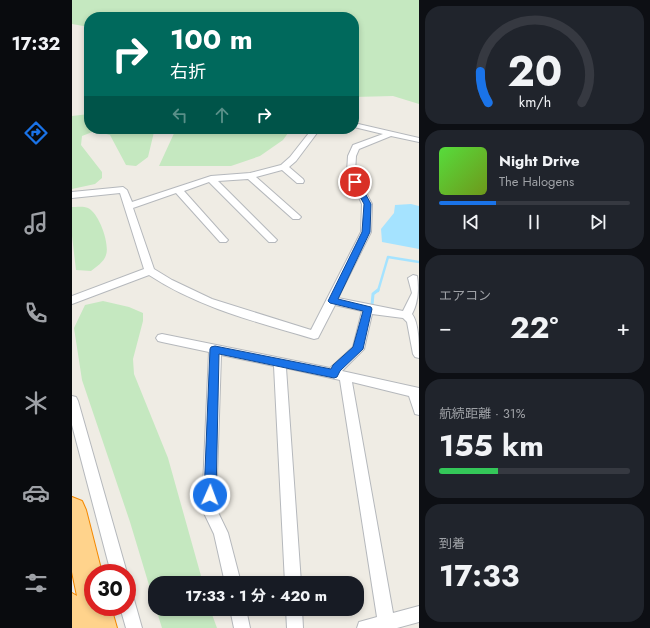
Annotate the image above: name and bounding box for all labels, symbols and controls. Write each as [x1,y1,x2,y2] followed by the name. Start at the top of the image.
[170,19,253,60] text: 100 m
[104,28,156,80] icon: right
[12,31,60,57] text: 17:32
[507,41,562,102] text: 20
[170,59,206,85] text: 右折
[518,92,551,112] text: km/h
[169,104,191,126] icon: left
[211,104,233,126] icon: ahead
[253,104,275,126] icon: right
[22,119,50,147] icon: directions
[499,150,580,172] text: Night Drive
[338,165,372,199] pin
[344,171,366,193] icon: arrive
[499,172,574,191] text: The Halogens
[22,209,50,237] icon: music
[460,211,482,233] icon: previous
[523,211,545,233] icon: pause
[587,211,609,233] icon: next
[439,286,491,305] text: エアコン
[22,299,50,327] icon: phone
[510,306,558,349] text: 22°
[439,311,452,343] text: −
[616,311,630,343] text: +
[22,389,50,417] icon: climate
[439,404,525,423] text: 航続距離 · 31%
[439,424,544,467] text: 155 km
[189,474,231,516] position arrow
[22,479,50,507] icon: car
[439,534,465,553] text: 到着
[439,554,519,597] text: 17:33
[84,564,136,616] speed limit sign: 30
[22,569,50,597] icon: filters
[185,585,327,607] text: 17:33 · 1 分 · 420 m

